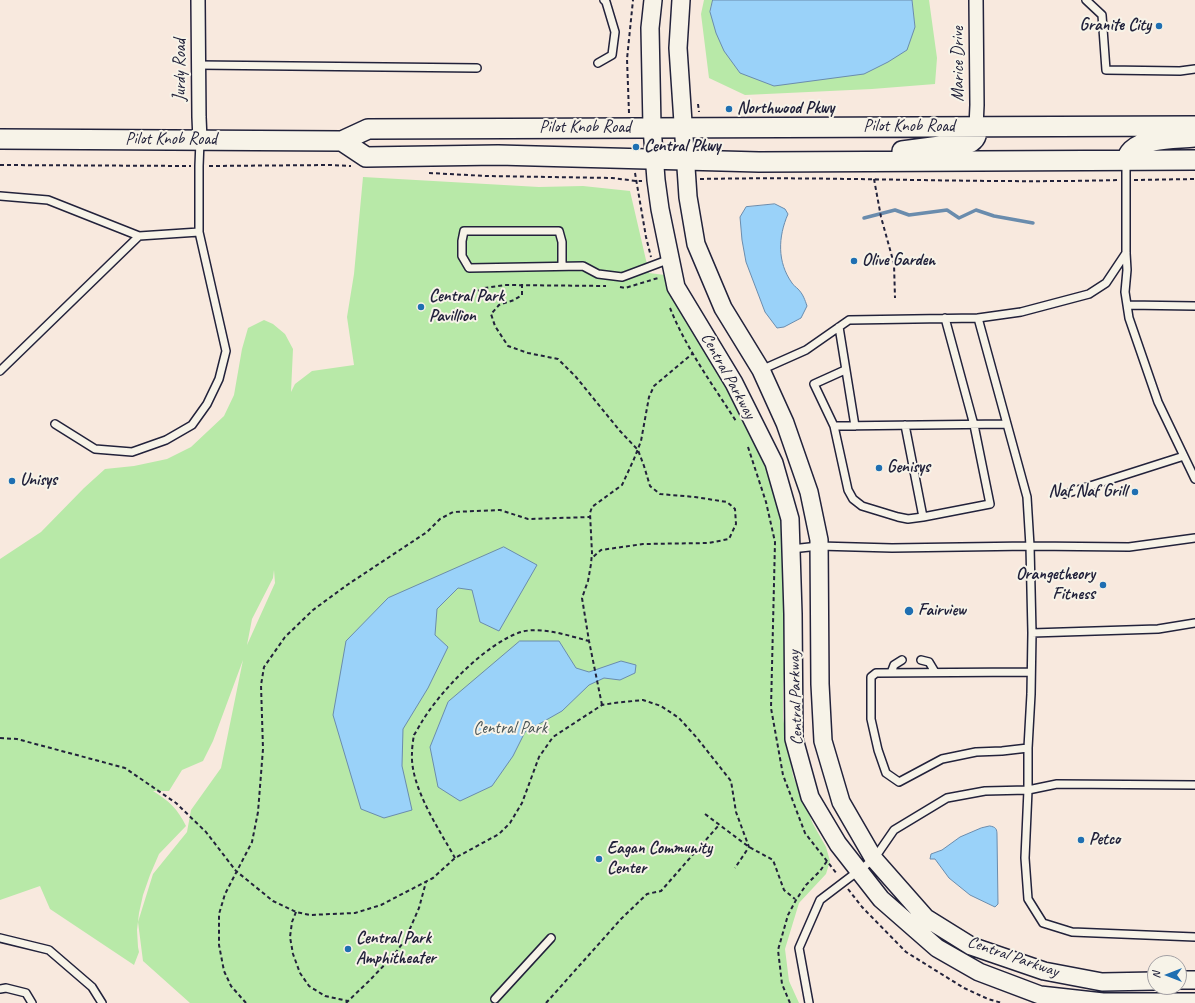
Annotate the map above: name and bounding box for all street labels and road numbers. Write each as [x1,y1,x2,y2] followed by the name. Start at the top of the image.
[949,26,969,102] street label: Marice Drive
[171,39,191,101] street label: Jurdy Road
[863,117,955,137] street label: Pilot Knob Road
[539,118,631,138] street label: Pilot Knob Road
[125,130,217,150] street label: Pilot Knob Road
[696,329,760,423] street label: Central Parkway
[784,650,808,746] street label: Central Parkway
[965,932,1061,982] street label: Central Parkway

